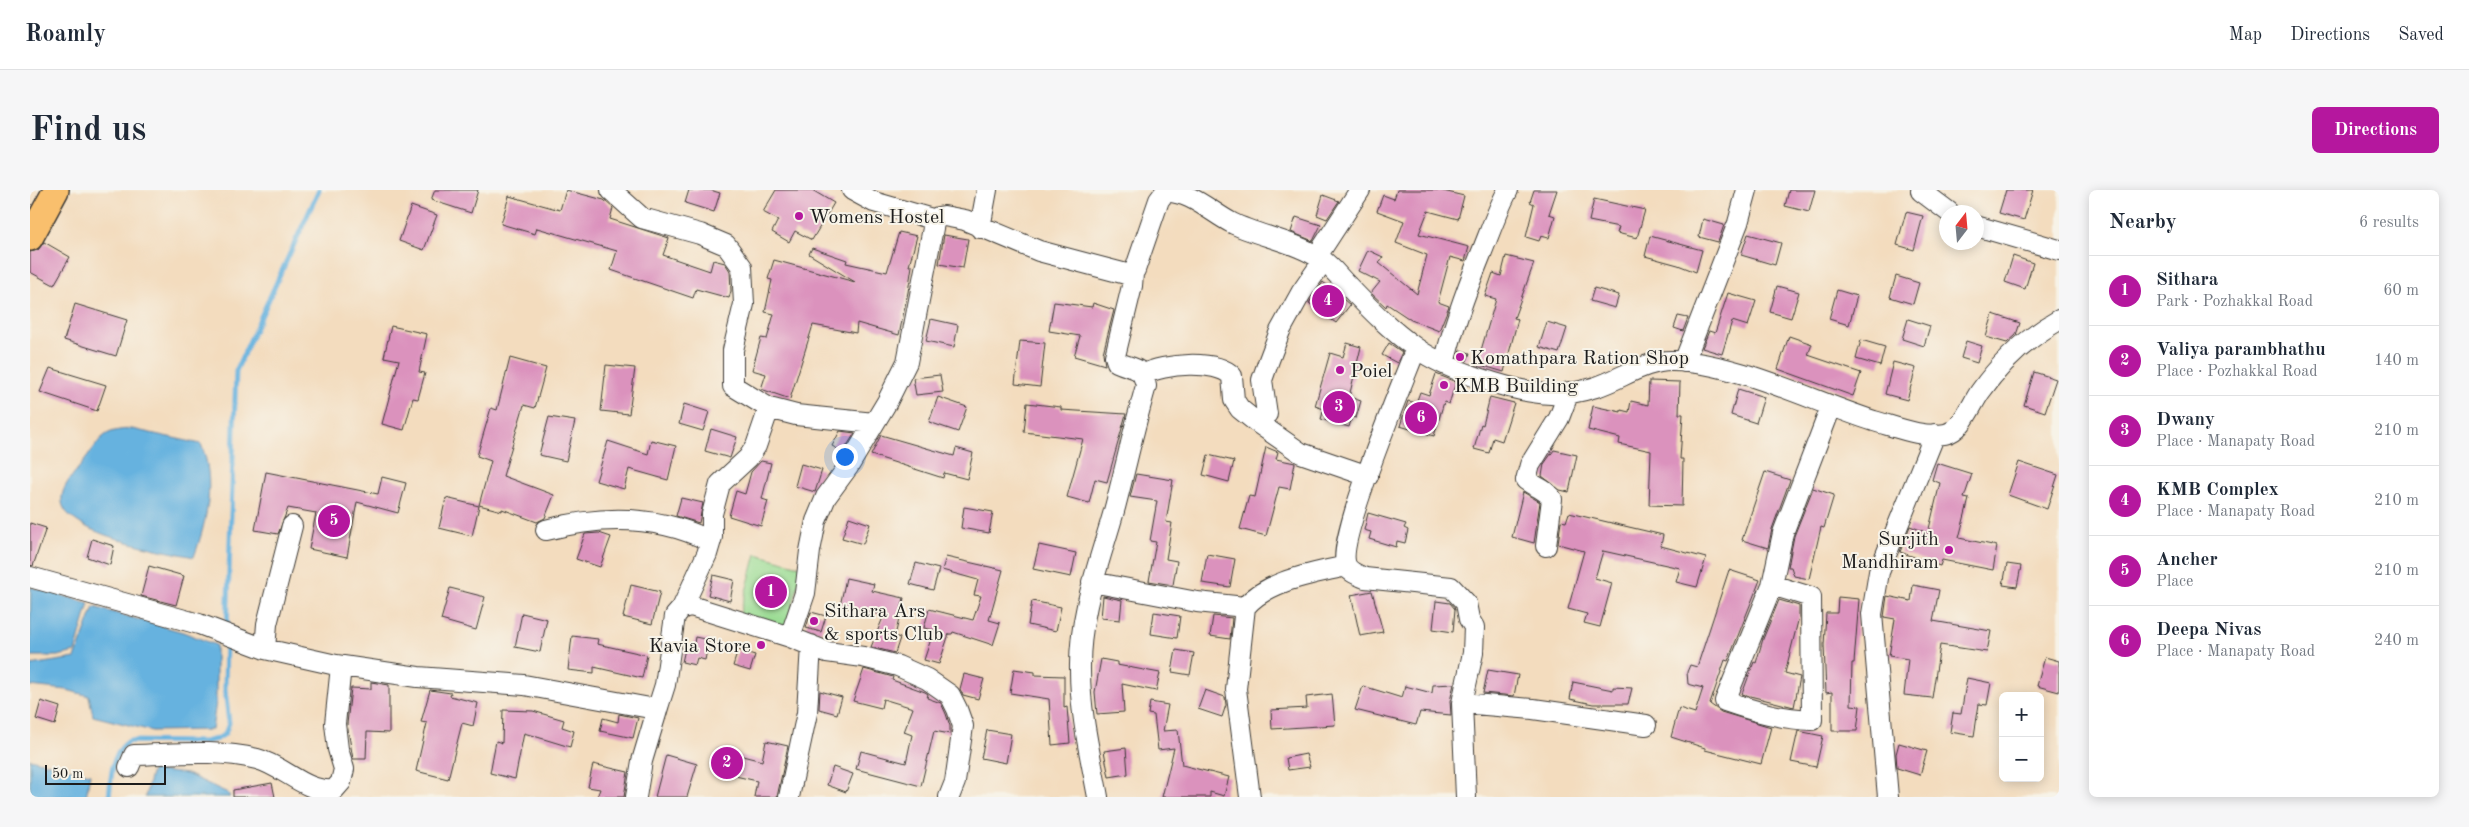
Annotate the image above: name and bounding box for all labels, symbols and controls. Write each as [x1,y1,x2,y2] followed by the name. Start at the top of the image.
[25,23,106,47] text: Roamly
[2229,26,2262,44] text: Map
[2290,26,2370,44] text: Directions
[2398,26,2444,44] text: Saved
[2312,107,2439,153] button: Directions
[30,113,146,148] text: Find us
[1939,205,1984,250] north arrow
[809,208,944,228] place label: Womens Hostel
[793,210,805,222] marker: Womens Hostel
[2109,212,2177,233] text: Nearby
[2359,215,2419,231] text: 6 results
[2156,271,2219,290] text: Sithara
[1312,282,1344,320] pin: 4
[2120,283,2130,299] text: 1
[2383,283,2419,299] text: 60 m
[2156,294,2313,310] text: Park · Pozhakkal Road
[2156,341,2326,360] text: Valiya parambhathu
[1470,349,1689,369] place label: Komathpara Ration Shop
[1454,351,1466,363] marker: Komathpara Ration Shop
[2120,353,2130,369] text: 2
[2374,353,2419,369] text: 140 m
[1350,362,1392,382] place label: Poiel
[1334,364,1346,376] marker: Poiel
[2156,364,2318,380] text: Place · Pozhakkal Road
[1454,377,1578,397] place label: KMB Building
[1438,379,1450,391] marker: KMB Building
[1323,388,1355,426] pin: 3
[1405,399,1437,437] pin: 6
[2156,411,2215,430] text: Dwany
[2120,423,2130,439] text: 3
[2374,423,2419,439] text: 210 m
[2156,434,2315,450] text: Place · Manapaty Road
[832,444,858,470] your location
[2156,481,2279,500] text: KMB Complex
[2120,493,2130,509] text: 4
[2374,493,2419,509] text: 210 m
[318,502,350,540] pin: 5
[2156,504,2315,520] text: Place · Manapaty Road
[1841,530,1939,573] place label: Surjith Mandhiram
[1943,544,1955,556] marker: Surjith Mandhiram
[2156,551,2218,570] text: Ancher
[2120,563,2130,579] text: 5
[2374,563,2419,579] text: 210 m
[755,573,787,611] pin: 1
[2156,574,2193,590] text: Place
[824,602,943,645] place label: Sithara Ars & sports Club
[808,615,820,627] marker: Sithara Ars & sports Club
[2156,621,2261,640] text: Deepa Nivas
[2120,633,2130,649] text: 6
[2374,633,2419,649] text: 240 m
[648,637,751,657] place label: Kavia Store
[755,639,767,651] marker: Kavia Store
[2156,644,2315,660] text: Place · Manapaty Road
[1999,692,2044,782] map controls
[1999,692,2044,737] button: +
[1999,737,2044,782] button: −
[711,744,743,782] pin: 2
[45,762,166,785] scale bar
[52,767,83,781] text: 50 m

